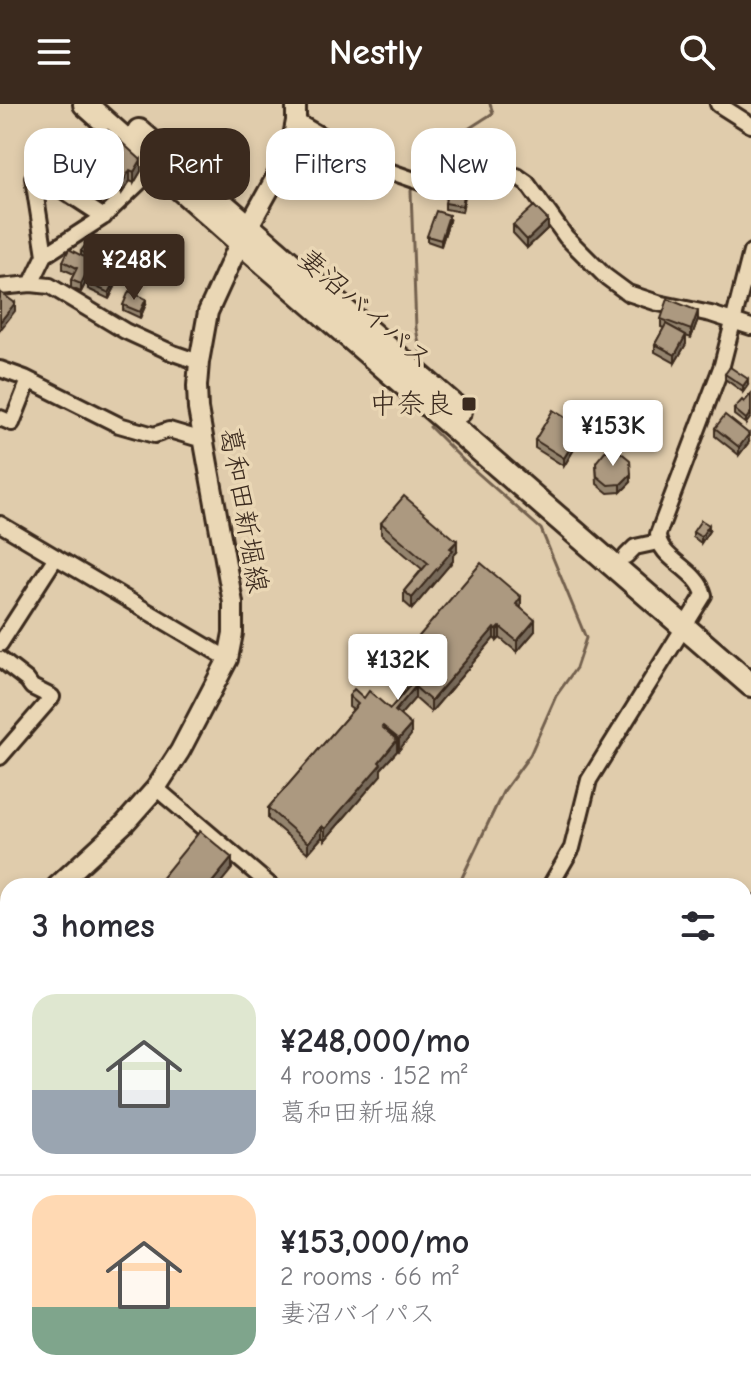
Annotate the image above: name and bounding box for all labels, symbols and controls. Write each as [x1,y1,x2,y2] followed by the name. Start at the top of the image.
[32,30,76,74] icon: menu
[675,30,719,74] icon: search
[329,32,422,73] text: Nestly
[24,128,124,200] chip: Buy
[140,128,250,200] chip: Rent
[266,128,395,200] chip: Filters
[411,128,516,200] chip: New
[78,234,190,302] pin: ¥248K
[291,242,439,376] street label: 妻沼バイパス
[101,245,167,275] text: ¥248K
[369,388,453,420] place label: 中奈良
[460,395,478,413] marker: 中奈良
[557,400,669,468] pin: ¥153K
[581,411,645,441] text: ¥153K
[214,424,274,596] street label: 葛和田新堀線
[342,634,454,702] pin: ¥132K
[366,645,430,675] text: ¥132K
[676,904,720,948] icon: filters
[32,906,155,946] text: 3 homes
[280,1021,470,1061] text: ¥248,000/mo
[96,1026,192,1122] icon: home
[280,1061,468,1091] text: 4 rooms · 152 m²
[280,1098,436,1128] text: 葛和田新堀線
[280,1222,469,1262] text: ¥153,000/mo
[96,1227,192,1323] icon: home
[280,1262,459,1292] text: 2 rooms · 66 m²
[280,1299,435,1329] text: 妻沼バイパス

